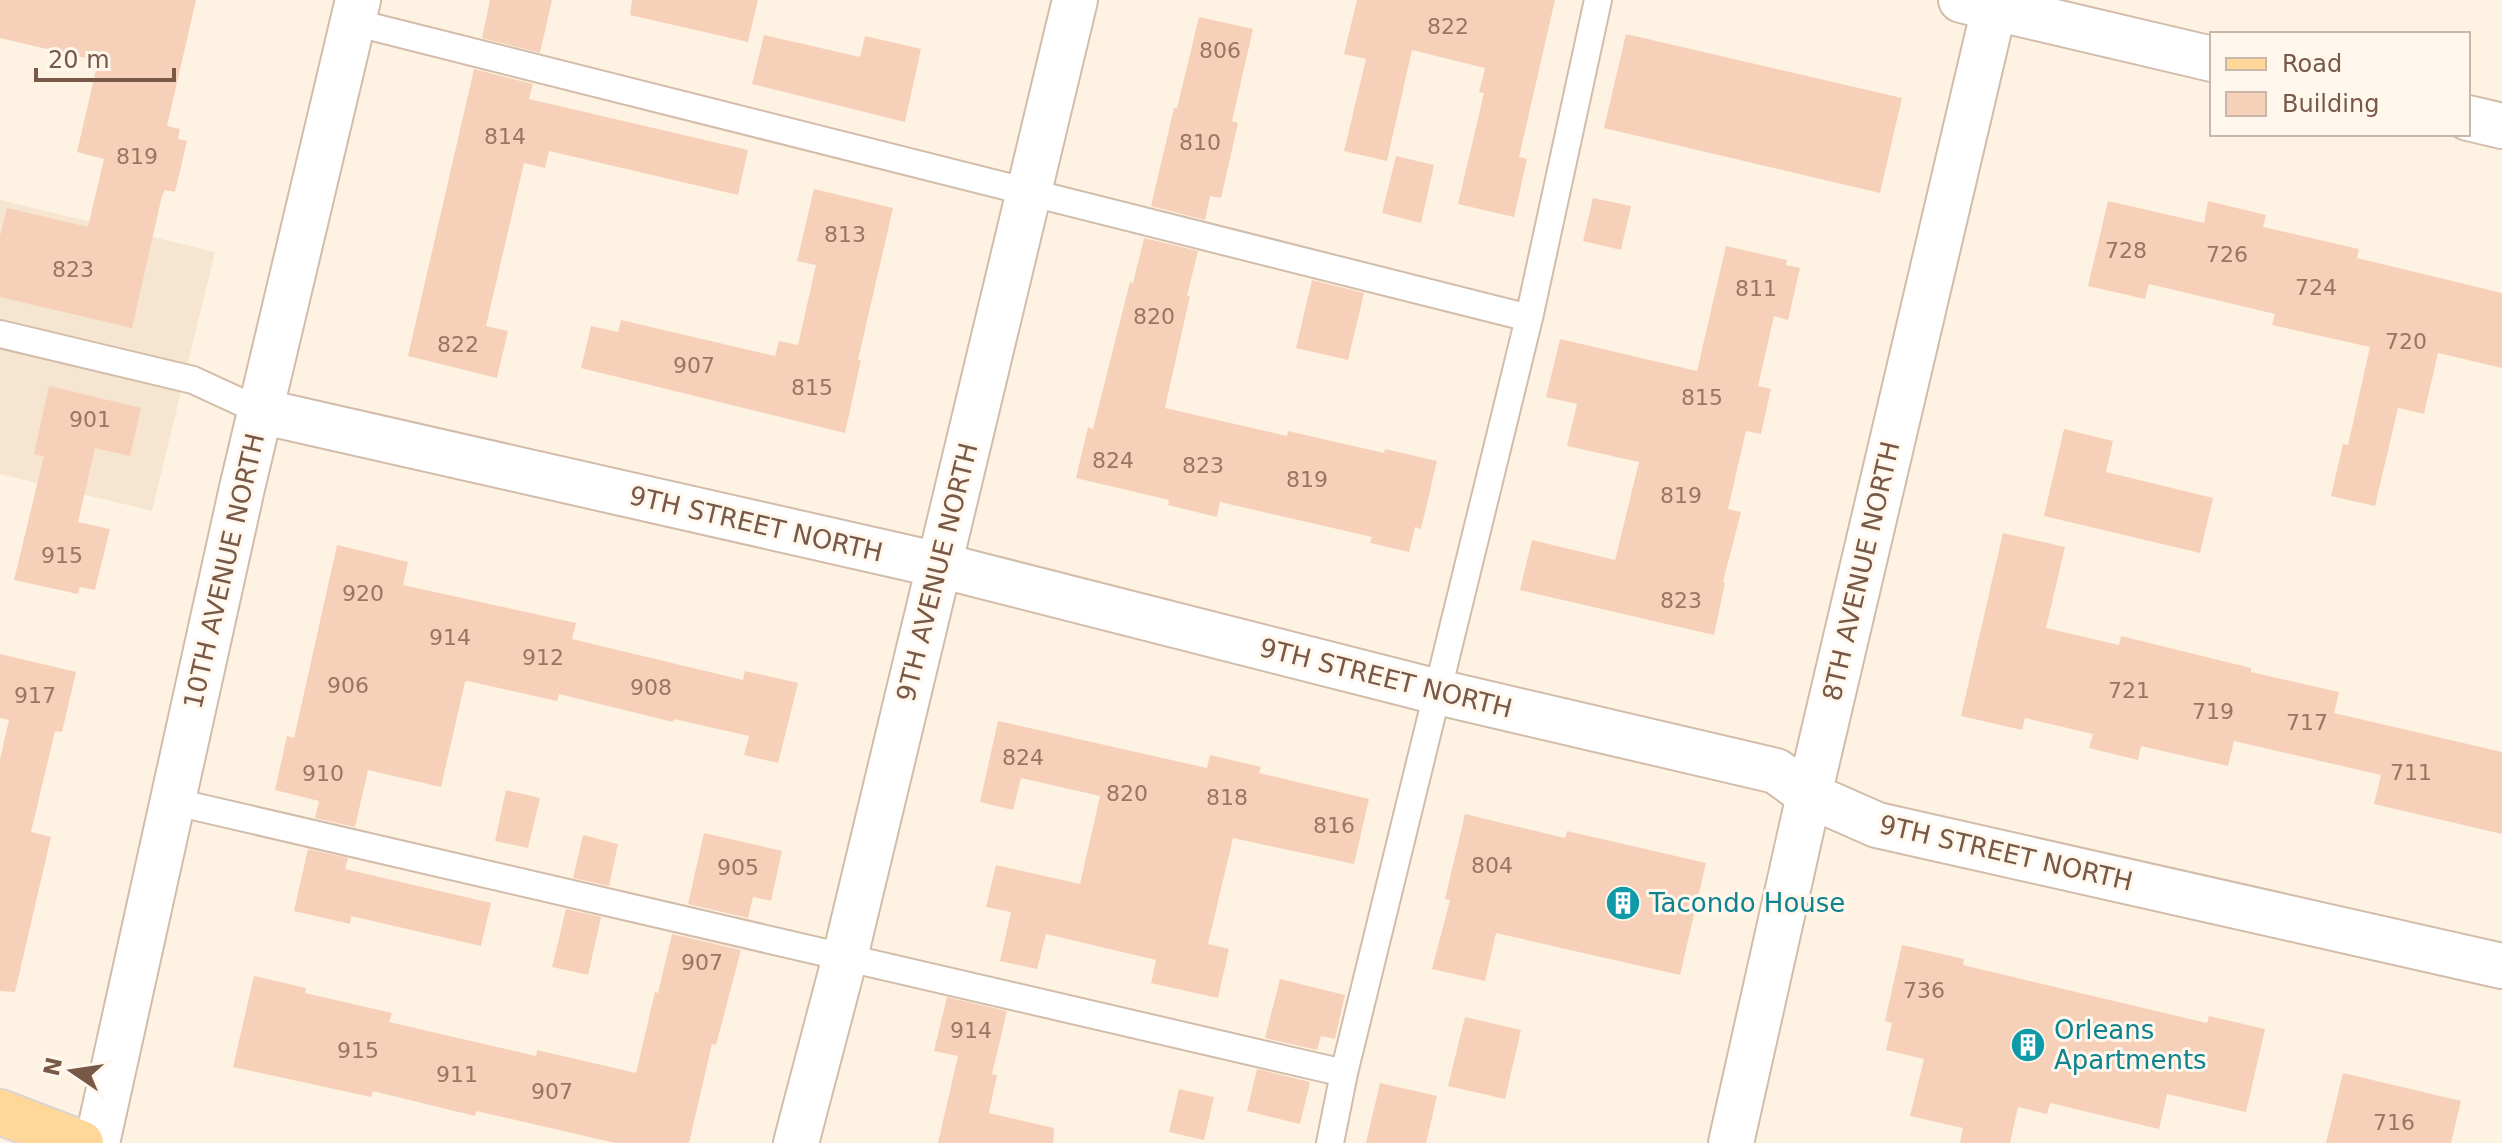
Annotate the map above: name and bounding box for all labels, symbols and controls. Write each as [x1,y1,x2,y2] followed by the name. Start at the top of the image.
[1427,14,1469,39] house number: 822
[36,32,174,82] scale bar
[2210,32,2470,136] legend
[1199,38,1241,63] house number: 806
[48,46,110,74] text: 20 m
[2282,50,2342,78] text: Road
[2282,90,2379,118] text: Building
[484,124,526,149] house number: 814
[1179,130,1221,155] house number: 810
[116,144,158,169] house number: 819
[824,222,866,247] house number: 813
[2105,238,2147,263] house number: 728
[2206,242,2248,267] house number: 726
[52,257,94,282] house number: 823
[2295,275,2337,300] house number: 724
[1735,276,1777,301] house number: 811
[1133,304,1175,329] house number: 820
[2385,329,2427,354] house number: 720
[437,332,479,357] house number: 822
[673,353,715,378] house number: 907
[791,375,833,400] house number: 815
[1681,385,1723,410] house number: 815
[69,407,111,432] house number: 901
[178,430,270,712] street label: 10TH AVENUE NORTH
[1817,438,1905,704] street label: 8TH AVENUE NORTH
[890,440,984,704] street label: 9TH AVENUE NORTH
[1092,448,1134,473] house number: 824
[1182,453,1224,478] house number: 823
[1286,467,1328,492] house number: 819
[626,480,886,568] street label: 9TH STREET NORTH
[1660,483,1702,508] house number: 819
[41,543,83,568] house number: 915
[342,581,384,606] house number: 920
[1660,588,1702,613] house number: 823
[429,625,471,650] house number: 914
[1257,632,1515,724] street label: 9TH STREET NORTH
[522,645,564,670] house number: 912
[327,673,369,698] house number: 906
[630,675,672,700] house number: 908
[2108,678,2150,703] house number: 721
[14,683,56,708] house number: 917
[2192,699,2234,724] house number: 719
[2286,710,2328,735] house number: 717
[1002,745,1044,770] house number: 824
[2390,760,2432,785] house number: 711
[302,761,344,786] house number: 910
[1106,781,1148,806] house number: 820
[1206,785,1248,810] house number: 818
[1876,809,2136,897] street label: 9TH STREET NORTH
[1313,813,1355,838] house number: 816
[1471,853,1513,878] house number: 804
[717,855,759,880] house number: 905
[1604,884,1642,922] building icon: Tacondo House
[1648,888,1845,918] place label: Tacondo House
[681,950,723,975] house number: 907
[1903,978,1945,1003] house number: 736
[2054,1015,2207,1075] place label: Orleans Apartments
[950,1018,992,1043] house number: 914
[2009,1026,2047,1064] building icon: Orleans Apartments
[32,1031,112,1111] north arrow
[337,1038,379,1063] house number: 915
[39,1055,67,1078] text: N
[436,1062,478,1087] house number: 911
[531,1079,573,1104] house number: 907
[2373,1110,2415,1135] house number: 716

